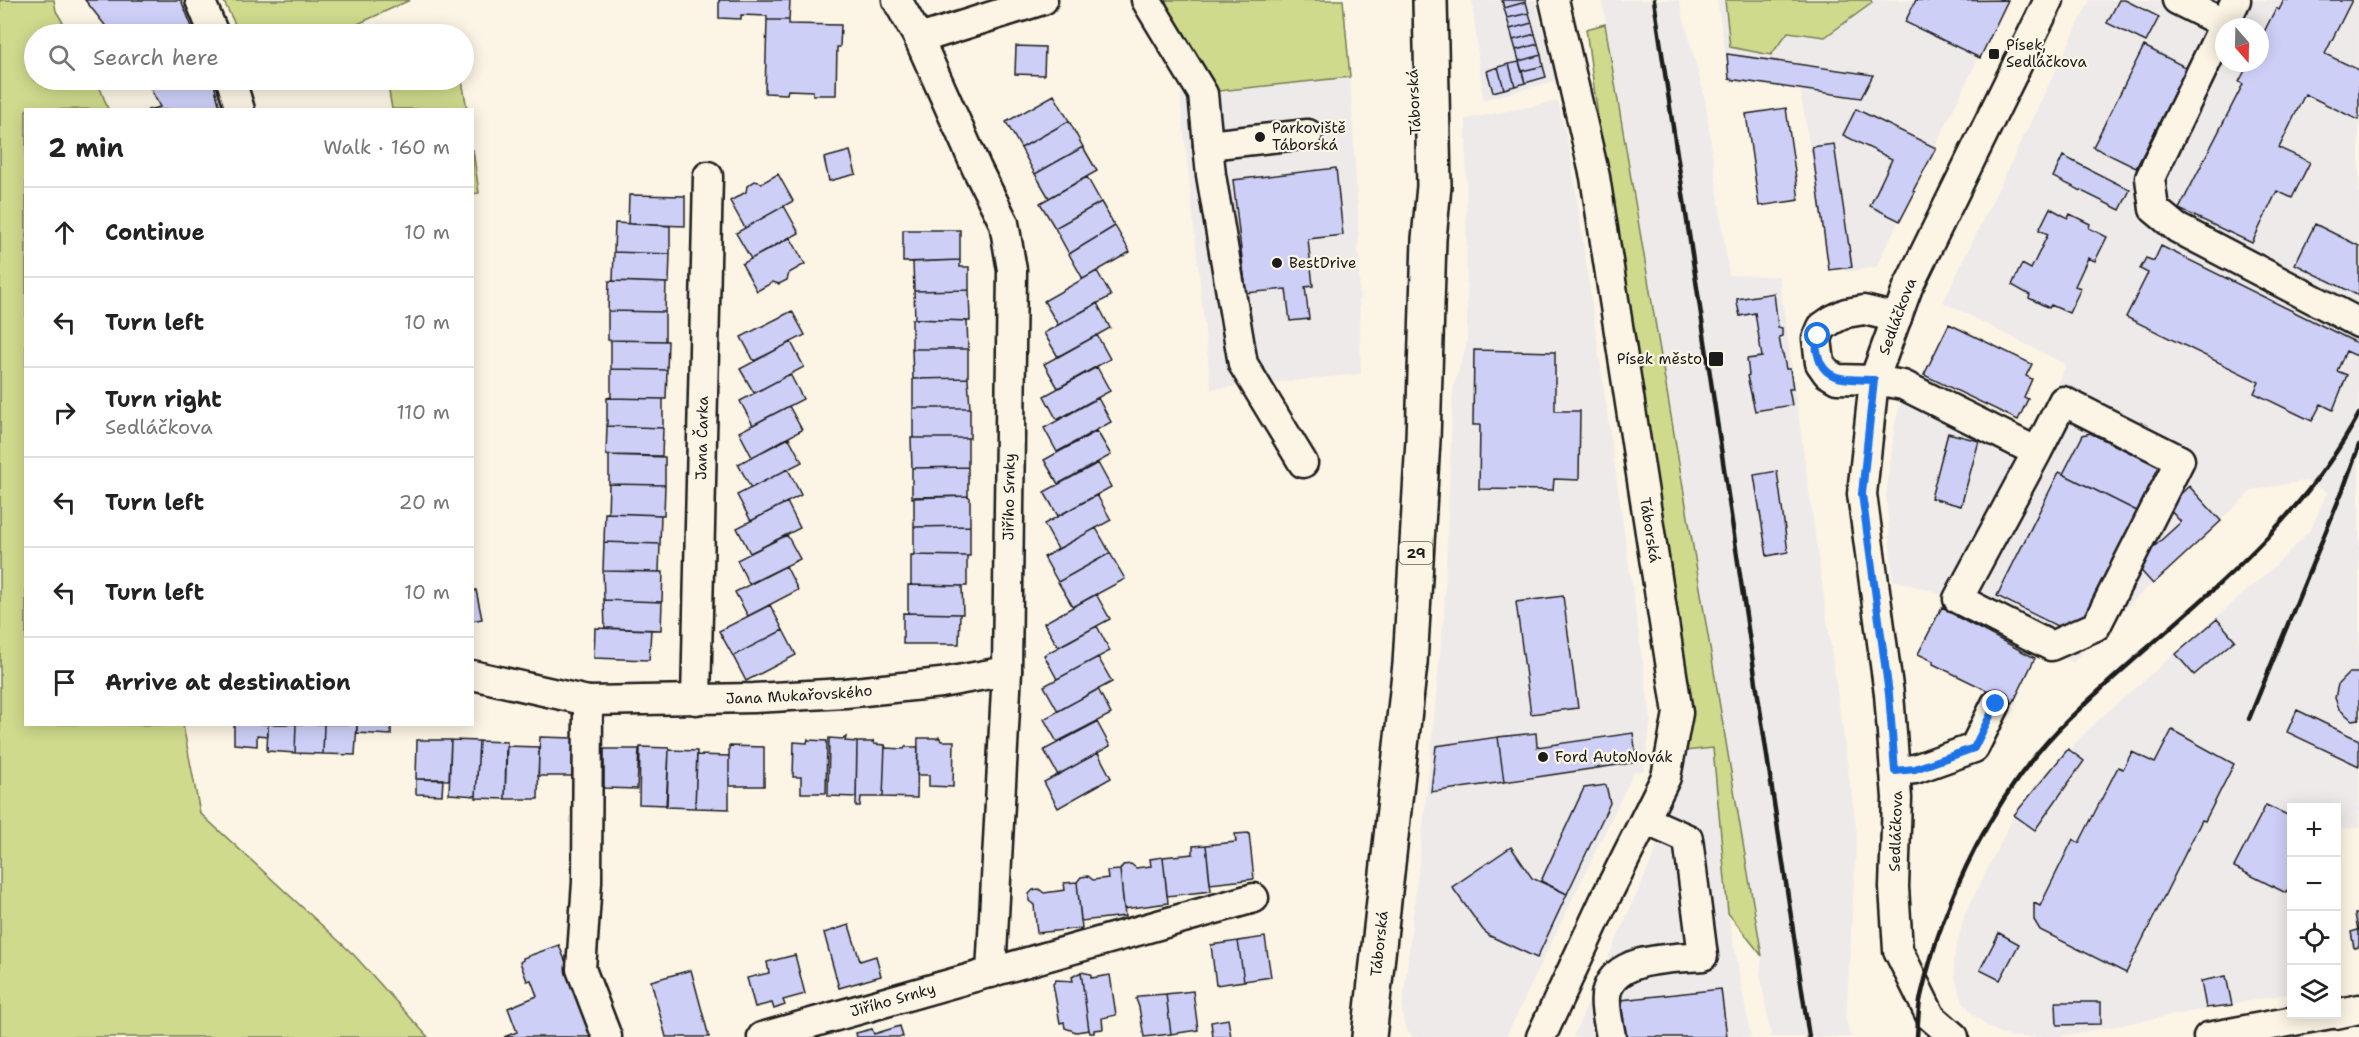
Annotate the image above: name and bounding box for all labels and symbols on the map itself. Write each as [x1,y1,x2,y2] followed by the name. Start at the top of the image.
[2215,18,2269,72] north arrow
[2006,35,2087,72] place label: Písek, Sedláčkova
[1987,47,2001,61] marker: Písek, Sedláčkova
[1402,68,1426,135] street label: Táborská
[1272,118,1346,155] place label: Parkoviště Táborská
[1253,130,1267,144] marker: Parkoviště Táborská
[1289,253,1357,273] place label: BestDrive
[1270,256,1284,270] marker: BestDrive
[1874,274,1921,358] street label: Sedláčkova
[1804,322,1830,348] route start
[1617,349,1702,369] place label: Písek město
[1707,350,1725,368] marker: Písek město
[691,395,713,480] street label: Jana Čarka
[998,453,1020,541] street label: Jiřího Srnky
[1635,496,1665,565] street label: Táborská
[1400,542,1432,564] road number: 29
[725,680,873,709] street label: Jana Mukařovského
[1982,690,2008,716] route end
[1555,747,1673,767] place label: Ford AutoNovák
[1536,750,1550,764] marker: Ford AutoNovák
[1885,790,1907,872] street label: Sedláčkova
[1366,909,1393,977] street label: Táborská
[848,978,938,1022] street label: Jiřího Srnky

